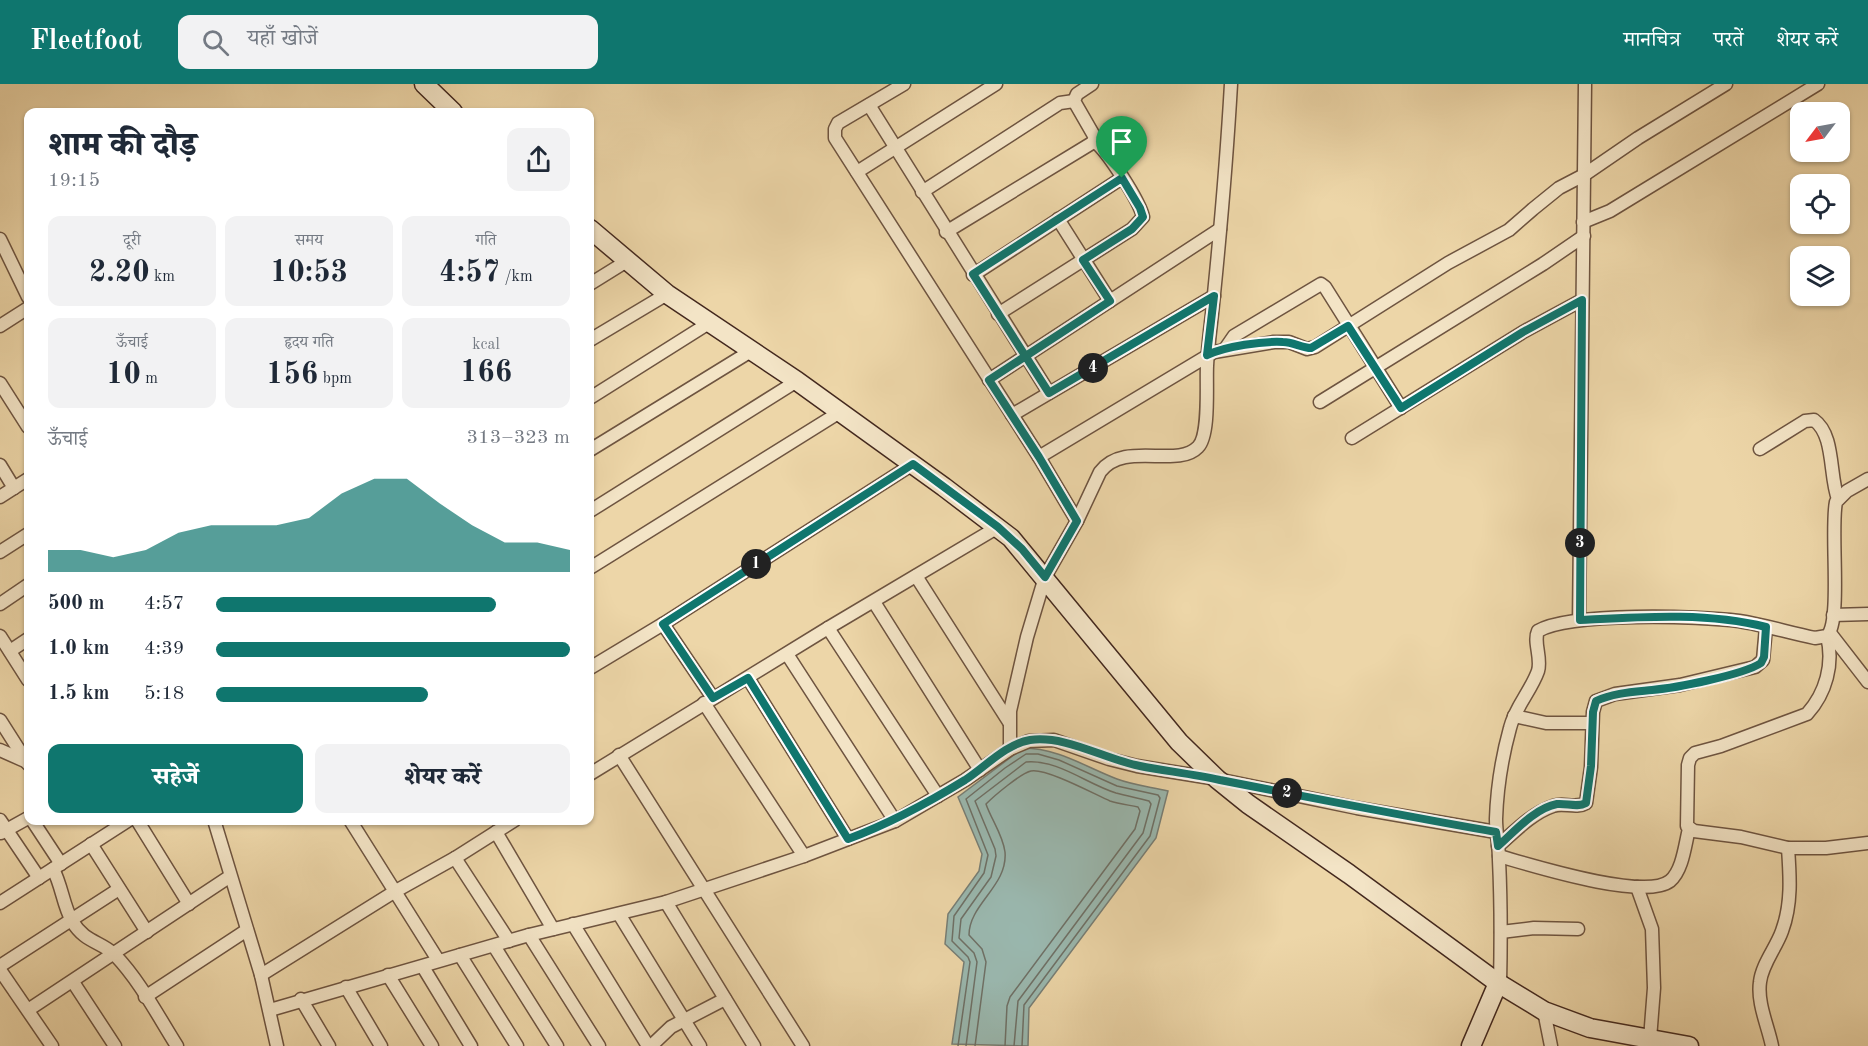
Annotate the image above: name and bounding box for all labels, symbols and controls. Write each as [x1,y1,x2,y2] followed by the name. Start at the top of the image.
[178,15,598,69] search box
[199,26,232,59] icon: search
[30,28,142,56] text: Fleetfoot
[247,28,318,50] text: यहाँ खोजें
[1624,30,1680,51] text: मानचित्र
[1713,30,1743,51] text: परतें
[1776,30,1838,51] text: शेयर करें
[1790,102,1850,162] north arrow
[1790,102,1850,306] map controls
[1096,116,1147,178] pin
[1105,125,1138,158] icon: arrive
[507,128,570,191] button: share
[48,130,197,163] text: शाम की दौड़
[48,171,100,191] text: 19:15
[1790,174,1850,234] button: locate
[123,233,141,249] text: दूरी
[295,233,323,249] text: समय
[476,233,496,249] text: गति
[1790,246,1850,306] button: layers
[89,258,150,288] text: 2.20
[270,258,348,288] text: 10:53
[439,258,500,288] text: 4:57
[150,269,175,285] text: km
[500,269,533,285] text: /km
[116,335,148,351] text: ऊँचाई
[284,335,334,351] text: हृदय गति
[472,337,500,353] text: kcal
[1078,353,1108,383] pin: 4
[460,358,512,388] text: 166
[106,360,141,390] text: 10
[266,360,318,390] text: 156
[1088,360,1098,376] text: 4
[141,371,158,387] text: m
[318,371,352,387] text: bpm
[467,428,570,448] text: 313–323 m
[48,430,87,450] text: ऊँचाई
[1565,528,1595,558] pin: 3
[1575,535,1585,551] text: 3
[741,549,771,579] pin: 1
[751,556,761,572] text: 1
[48,594,104,614] text: 500 m
[144,594,184,614] text: 4:57
[48,639,110,659] text: 1.0 km
[144,639,184,659] text: 4:39
[48,684,110,704] text: 1.5 km
[144,684,184,704] text: 5:18
[48,744,303,813] button: सहेजें
[315,744,570,813] button: शेयर करें
[1272,778,1302,808] pin: 2
[1282,785,1292,801] text: 2

